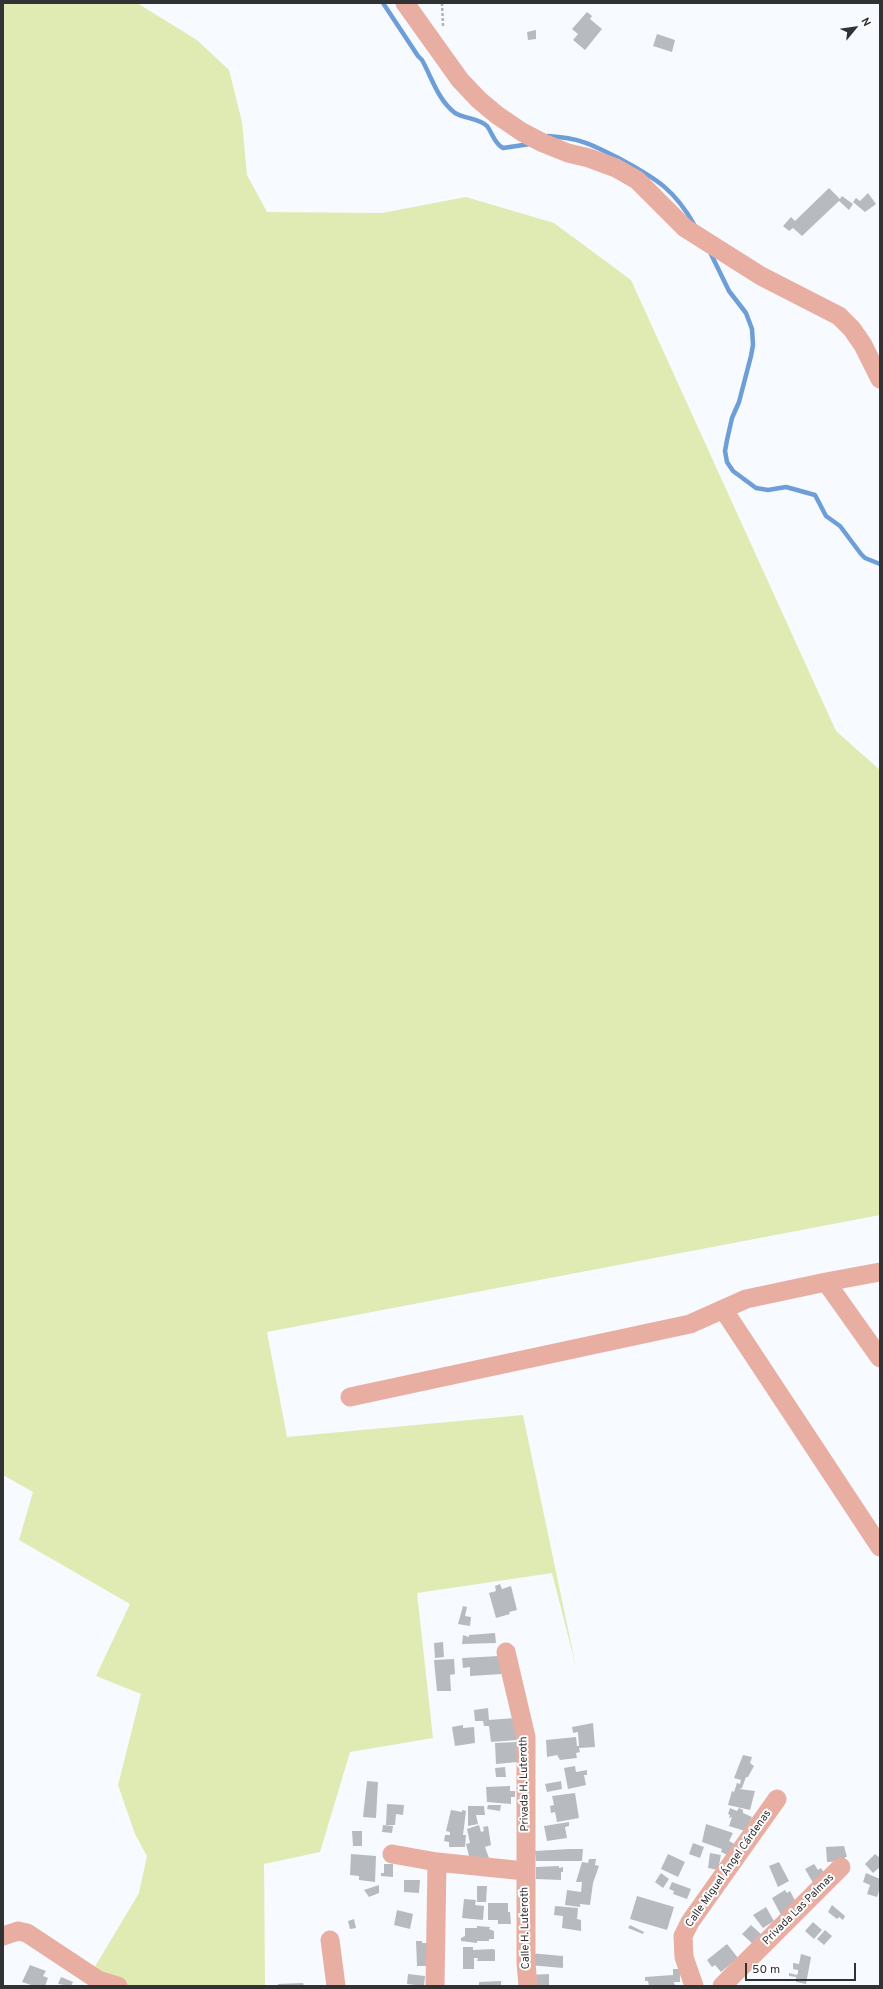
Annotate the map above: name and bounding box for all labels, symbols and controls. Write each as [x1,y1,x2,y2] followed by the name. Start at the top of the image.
[835,8,875,48] north arrow
[857,15,874,29] text: N
[518,1736,532,1832] street label: Privada H. Luteroth
[683,1808,775,1930] street label: Calle Miguel Ángel Cárdenas
[761,1872,837,1948] street label: Privada Las Palmas
[519,1887,533,1969] street label: Calle H. Luteroth
[747,1955,858,1981] scale bar
[752,1962,780,1978] text: 50 m

